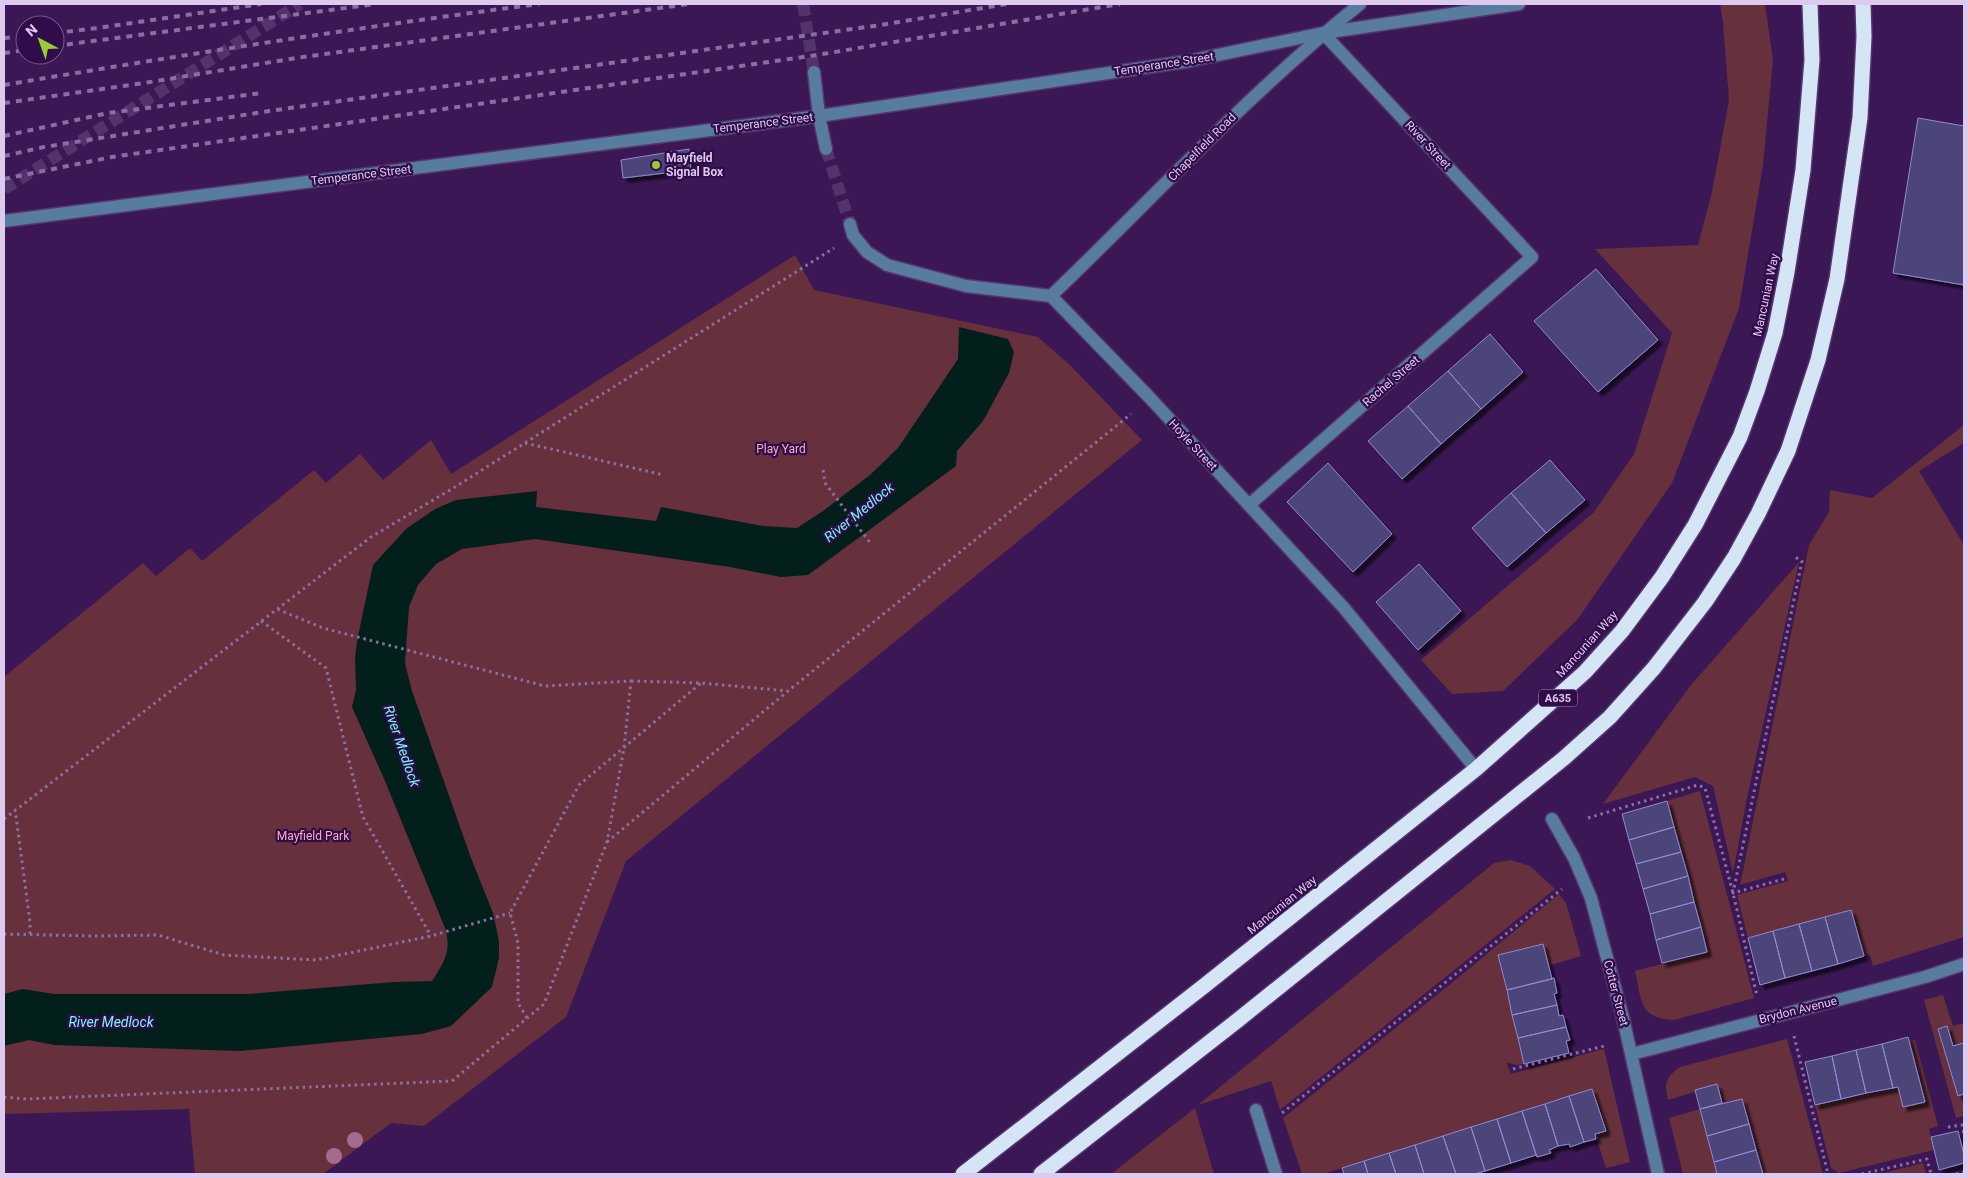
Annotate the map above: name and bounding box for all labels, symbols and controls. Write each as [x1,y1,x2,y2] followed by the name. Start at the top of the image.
[15,15,65,65] north arrow
[22,21,40,39] text: N
[1113,49,1215,79] street label: Temperance Street
[712,110,814,136] street label: Temperance Street
[1165,110,1239,184] street label: Chapelfield Road
[1402,118,1454,172] street label: River Street
[666,151,724,179] place label: Mayfield Signal Box
[650,159,662,171] marker: Mayfield Signal Box
[310,162,412,188] street label: Temperance Street
[1750,252,1782,338] street label: Mancunian Way
[1360,352,1422,409] street label: Rachel Street
[1166,416,1220,474] street label: Hoyle Street
[756,442,806,456] park label: Play Yard
[821,478,898,545] water label: River Medlock
[1553,608,1621,680] street label: Mancunian Way
[1539,690,1577,706] road number: A635
[381,703,424,790] water label: River Medlock
[277,829,350,843] park label: Mayfield Park
[1245,873,1320,937] street label: Mancunian Way
[1600,959,1632,1028] street label: Cotter Street
[1758,994,1838,1026] street label: Brydon Avenue
[68,1014,155,1030] water label: River Medlock

